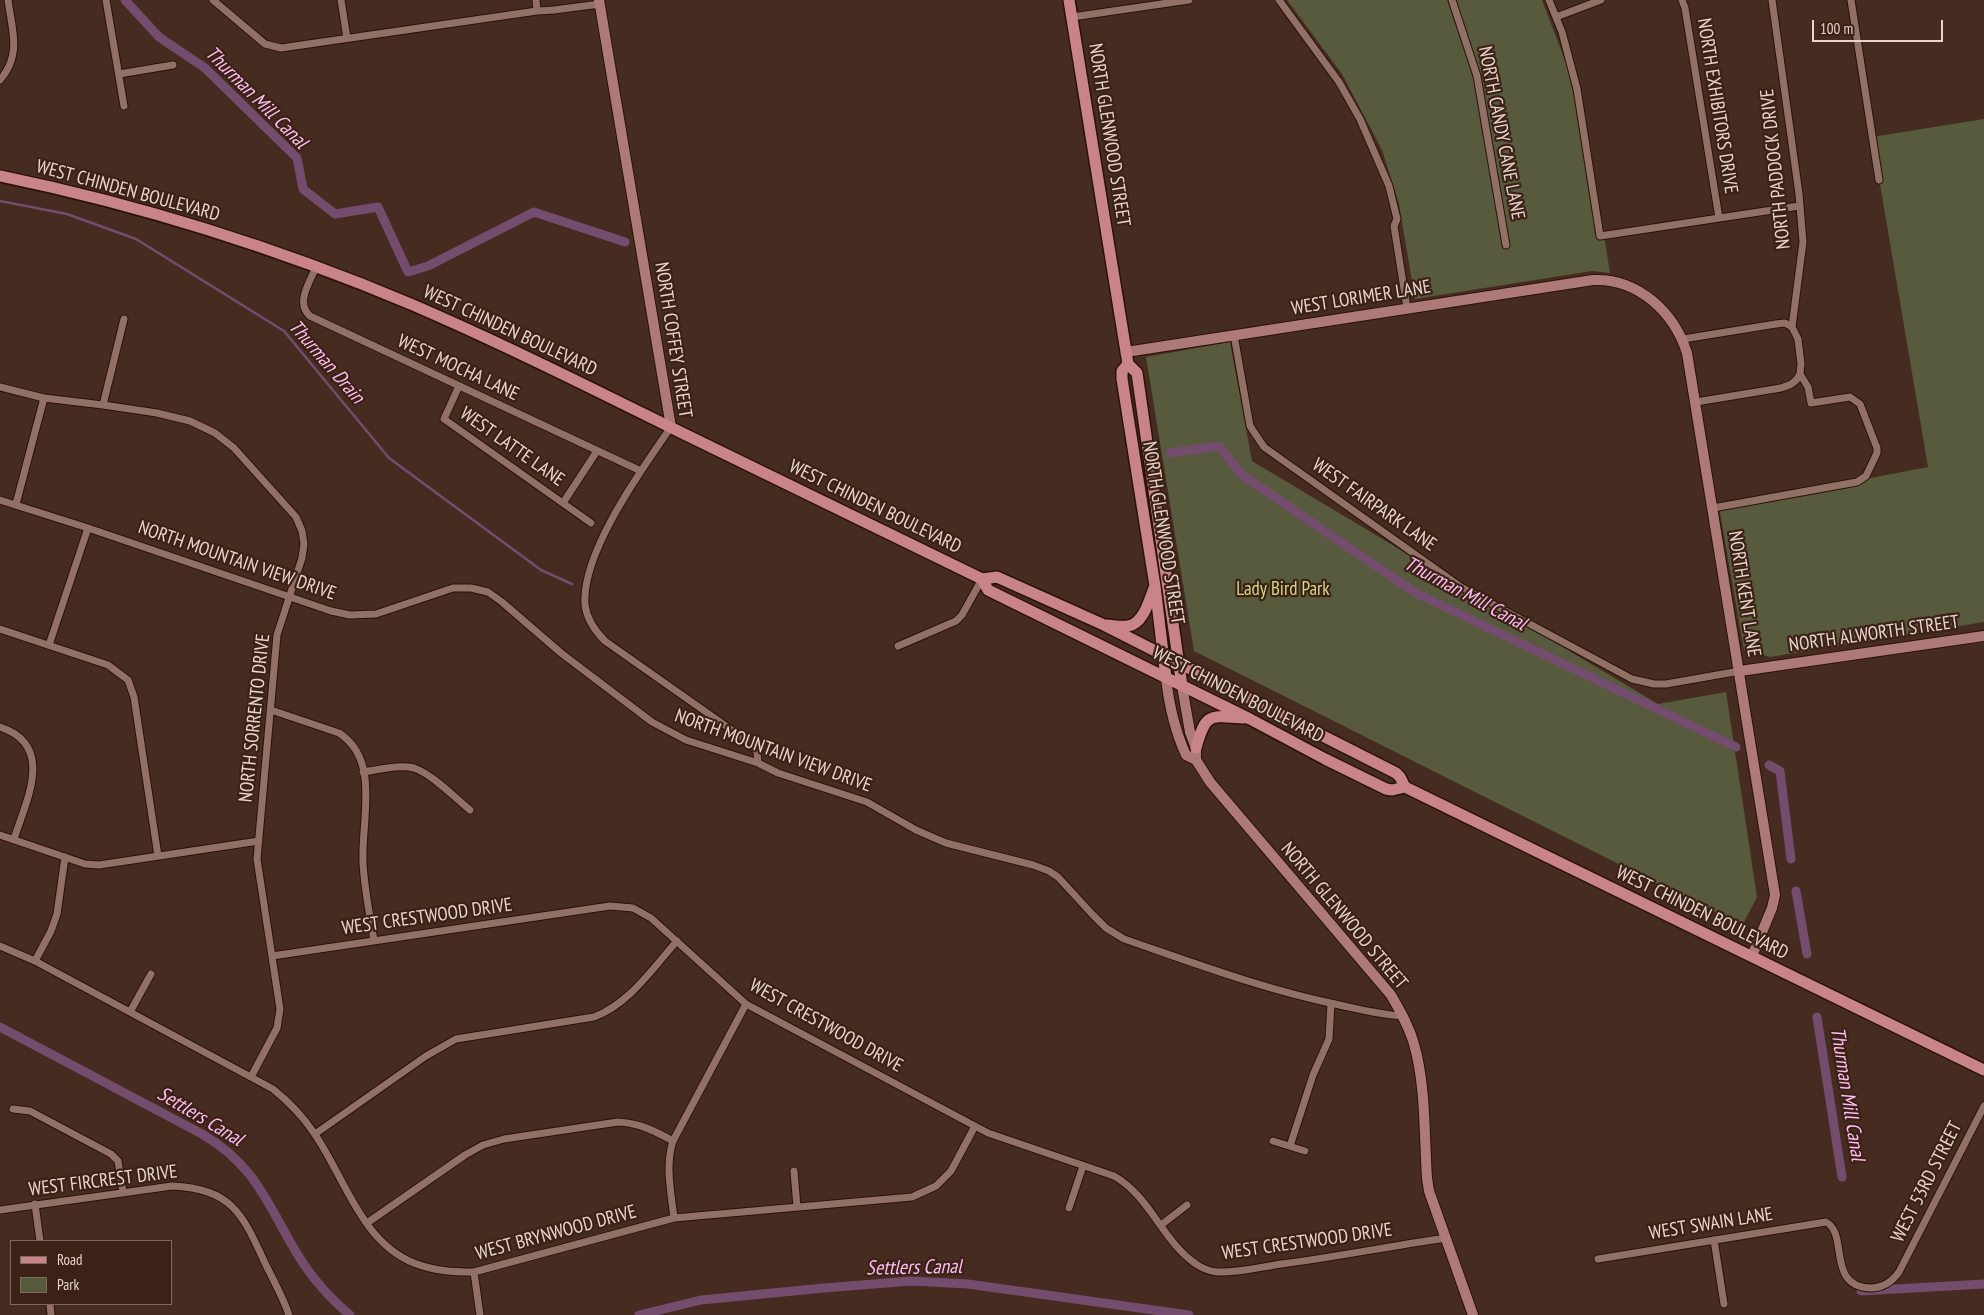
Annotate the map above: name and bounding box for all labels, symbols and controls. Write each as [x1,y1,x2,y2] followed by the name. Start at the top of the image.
[1814,10,1945,42] scale bar
[1692,17,1742,195] street label: NORTH EXHIBITORS DRIVE
[1820,19,1853,38] text: 100 m
[200,42,312,154] water label: Thurman Mill Canal
[1083,42,1135,228] street label: NORTH GLENWOOD STREET
[1473,44,1529,222] street label: NORTH CANDY CANE LANE
[1756,88,1796,250] street label: NORTH PADDOCK DRIVE
[34,156,222,226] street label: WEST CHINDEN BOULEVARD
[649,261,697,419] street label: NORTH COFFEY STREET
[1290,276,1432,320] street label: WEST LORIMER LANE
[420,281,600,381] street label: WEST CHINDEN BOULEVARD
[283,315,369,409] water label: Thurman Drain
[394,330,522,406] street label: WEST MOCHA LANE
[455,403,569,491] street label: WEST LATTE LANE
[1137,440,1189,626] street label: NORTH GLENWOOD STREET
[1308,454,1440,556] street label: WEST FAIRPARK LANE
[785,455,965,559] street label: WEST CHINDEN BOULEVARD
[135,516,339,606] street label: NORTH MOUNTAIN VIEW DRIVE
[1723,529,1765,659] street label: NORTH KENT LANE
[1400,552,1530,636] water label: Thurman Mill Canal
[1236,579,1330,601] park label: Lady Bird Park
[1787,611,1961,657] street label: NORTH ALWORTH STREET
[235,633,275,803] street label: NORTH SORRENTO DRIVE
[1149,642,1327,748] street label: WEST CHINDEN BOULEVARD
[671,705,875,797] street label: NORTH MOUNTAIN VIEW DRIVE
[1276,838,1412,994] street label: NORTH GLENWOOD STREET
[1612,861,1792,965] street label: WEST CHINDEN BOULEVARD
[340,894,514,940] street label: WEST CRESTWOOD DRIVE
[745,974,907,1078] street label: WEST CRESTWOOD DRIVE
[1825,1025,1869,1163] water label: Thurman Mill Canal
[153,1082,247,1152] water label: Settlers Canal
[1887,1118,1967,1246] street label: WEST 53RD STREET
[27,1161,179,1201] street label: WEST FIRCREST DRIVE
[473,1201,639,1265] street label: WEST BRYNWOOD DRIVE
[1647,1203,1775,1245] street label: WEST SWAIN LANE
[1220,1219,1394,1265] street label: WEST CRESTWOOD DRIVE
[10,1240,172,1305] legend
[57,1250,83,1269] text: Road
[866,1255,962,1281] water label: Settlers Canal
[57,1275,79,1294] text: Park

